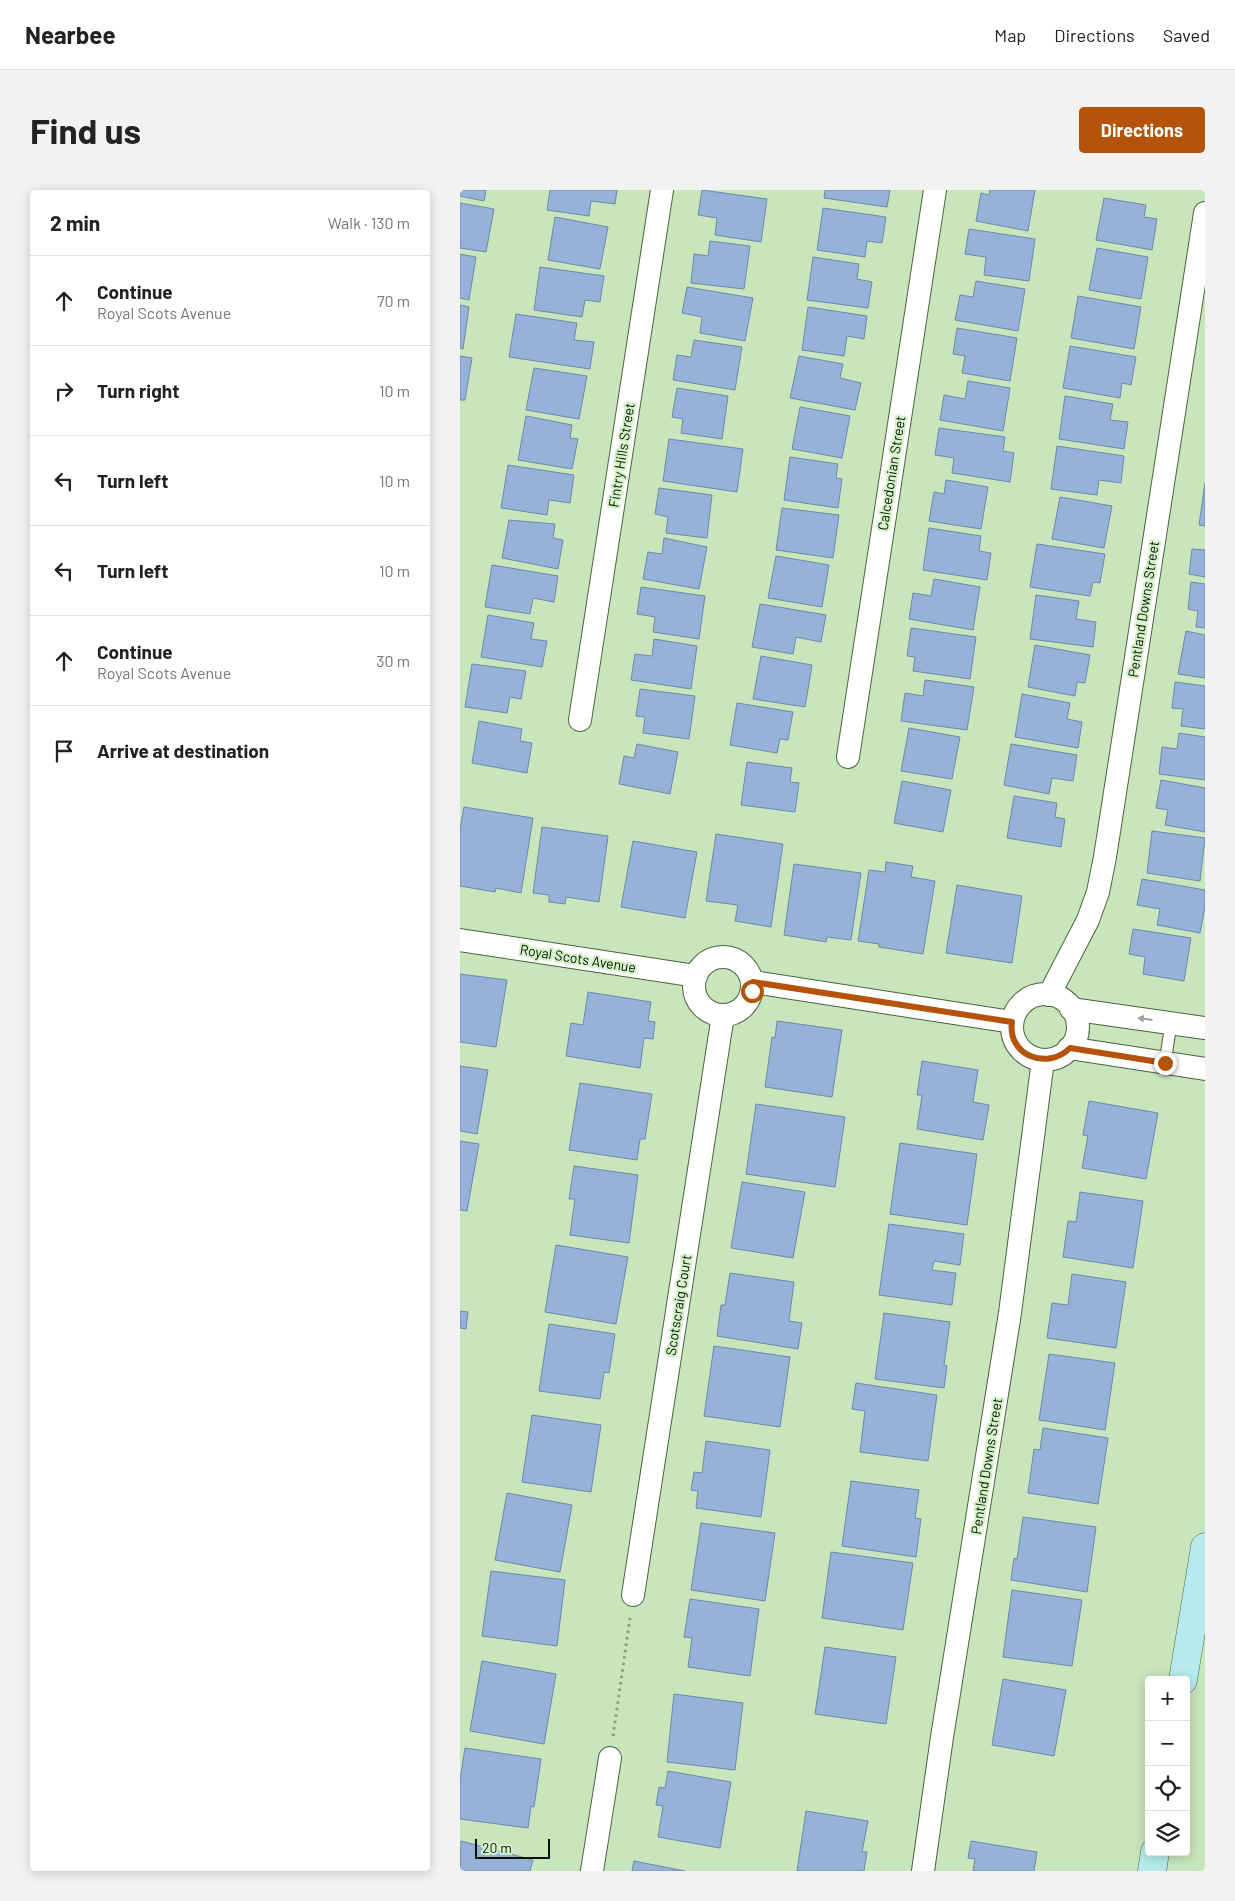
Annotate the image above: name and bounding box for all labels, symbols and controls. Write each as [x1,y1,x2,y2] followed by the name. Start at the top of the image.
[25,20,116,49] text: Nearbee
[994,24,1026,46] text: Map
[1054,24,1135,46] text: Directions
[1163,24,1210,46] text: Saved
[1079,107,1205,153] button: Directions
[30,109,141,151] text: Find us
[50,210,100,235] text: 2 min
[328,213,410,232] text: Walk · 130 m
[97,280,173,303] text: Continue
[50,287,78,315] icon: ahead
[377,291,410,310] text: 70 m
[97,303,231,322] text: Royal Scots Avenue
[50,377,78,405] icon: right
[97,379,179,402] text: Turn right
[379,381,410,400] text: 10 m
[604,401,638,509] street label: Fintry Hills Street
[874,415,908,531] street label: Calcedonian Street
[50,467,78,495] icon: left
[97,469,168,492] text: Turn left
[379,471,410,490] text: 10 m
[1124,540,1162,678] street label: Pentland Downs Street
[50,557,78,585] icon: left
[97,559,168,582] text: Turn left
[379,561,410,580] text: 10 m
[97,640,173,663] text: Continue
[50,647,78,675] icon: ahead
[376,651,410,670] text: 30 m
[97,663,231,682] text: Royal Scots Avenue
[50,737,78,765] icon: arrive
[97,739,269,762] text: Arrive at destination
[519,940,637,976] street label: Royal Scots Avenue
[741,980,764,1003] route start
[1137,1015,1153,1023] one-way arrow
[1154,1052,1177,1075] route end
[662,1253,694,1357] street label: Scotscraig Court
[967,1397,1005,1535] street label: Pentland Downs Street
[1145,1676,1190,1856] map controls
[1145,1676,1190,1721] button: +
[1145,1721,1190,1766] button: −
[1145,1766,1190,1811] button: locate
[1145,1811,1190,1856] button: layers
[475,1836,550,1859] scale bar
[482,1839,512,1856] text: 20 m

